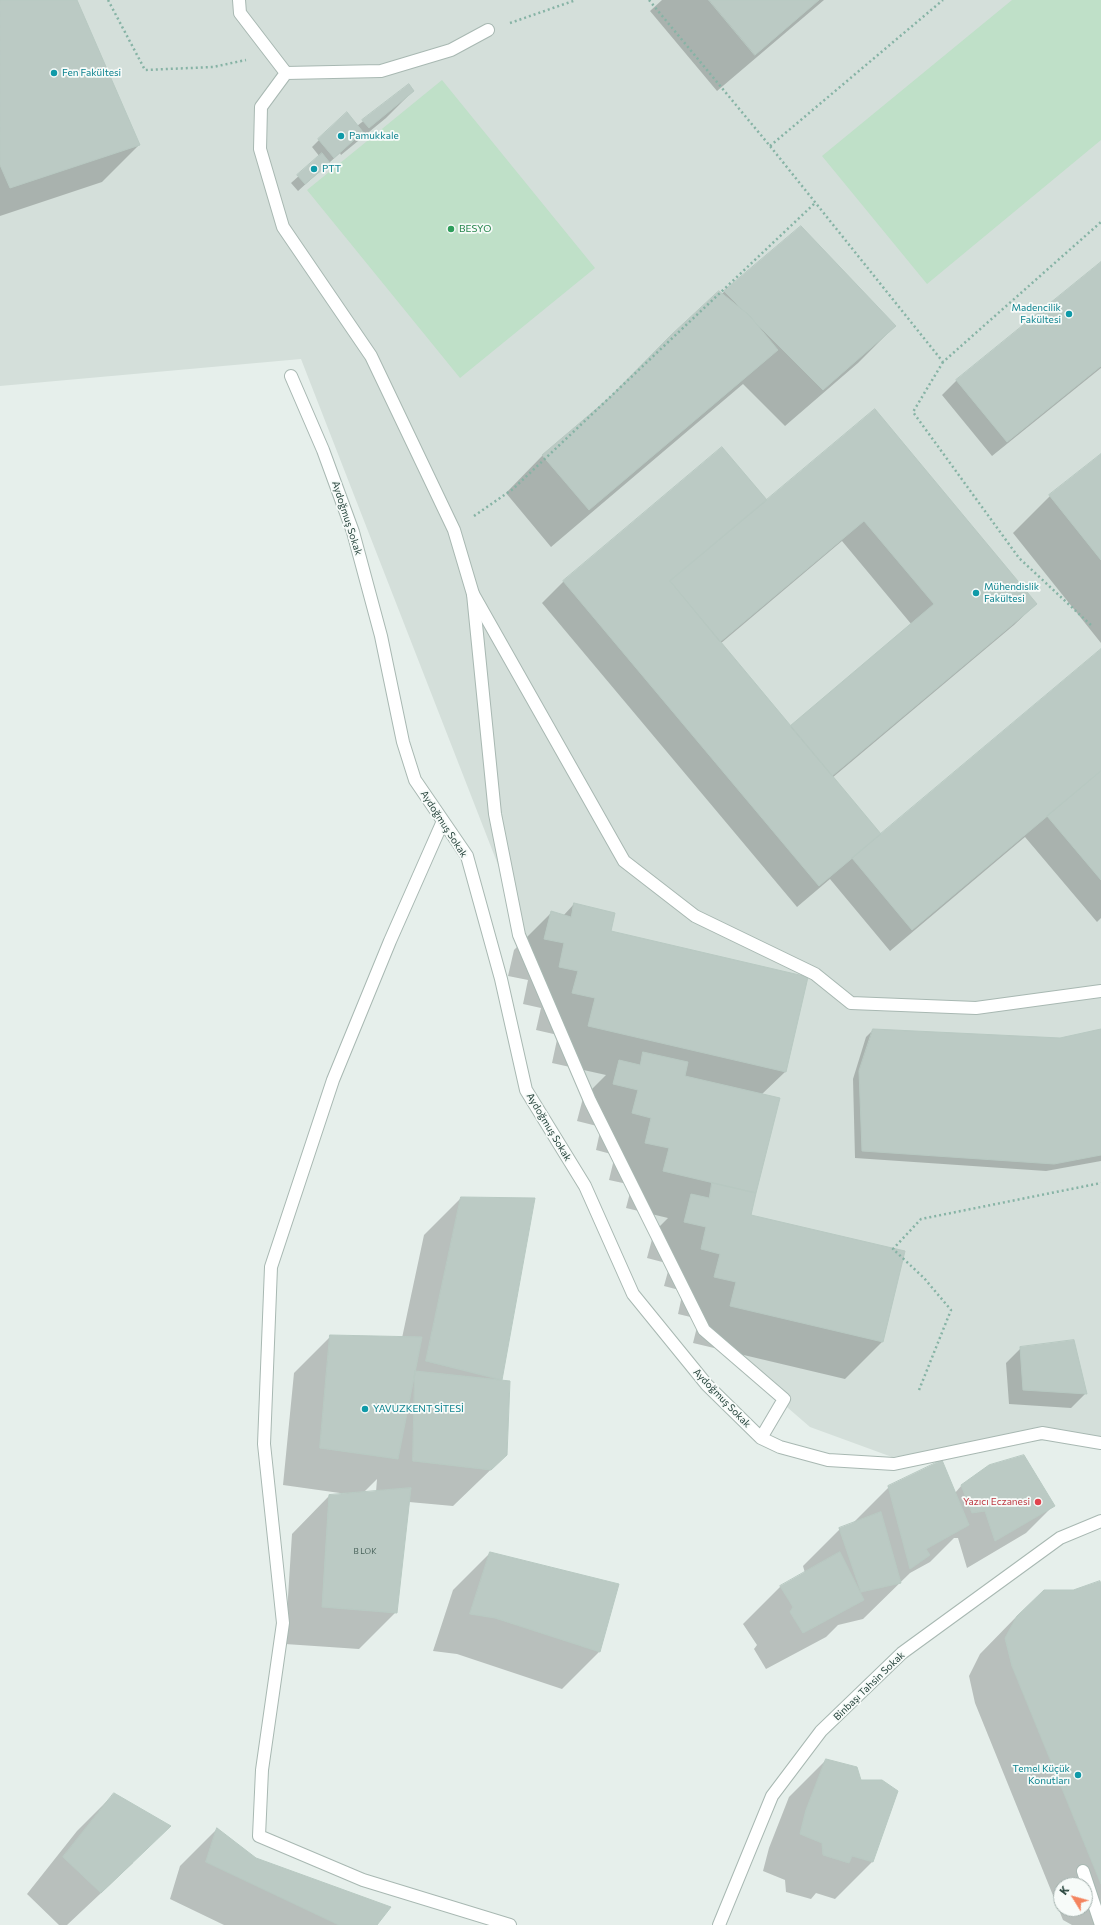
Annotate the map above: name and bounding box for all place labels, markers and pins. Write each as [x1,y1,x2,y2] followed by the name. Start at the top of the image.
[62,67,121,79] place label: Fen Fakültesi
[49,68,59,78] marker: Fen Fakültesi
[349,130,399,142] place label: Pamukkale
[336,131,346,141] marker: Pamukkale
[322,163,341,175] place label: PTT
[309,164,319,174] marker: PTT
[459,223,491,235] place label: BESYO
[446,224,456,234] marker: BESYO
[1011,302,1061,326] place label: Madencilik Fakültesi
[1064,309,1074,319] marker: Madencilik Fakültesi
[984,581,1039,604] place label: Mühendislik Fakültesi
[971,588,981,598] marker: Mühendislik Fakültesi
[373,1403,464,1415] place label: YAVUZKENT SİTESİ
[360,1404,370,1414] marker: YAVUZKENT SİTESİ
[963,1496,1030,1508] place label: Yazıcı Eczanesi
[1033,1497,1043,1507] marker: Yazıcı Eczanesi
[1013,1763,1070,1786] place label: Temel Küçük Konutları
[1073,1770,1083,1780] marker: Temel Küçük Konutları

